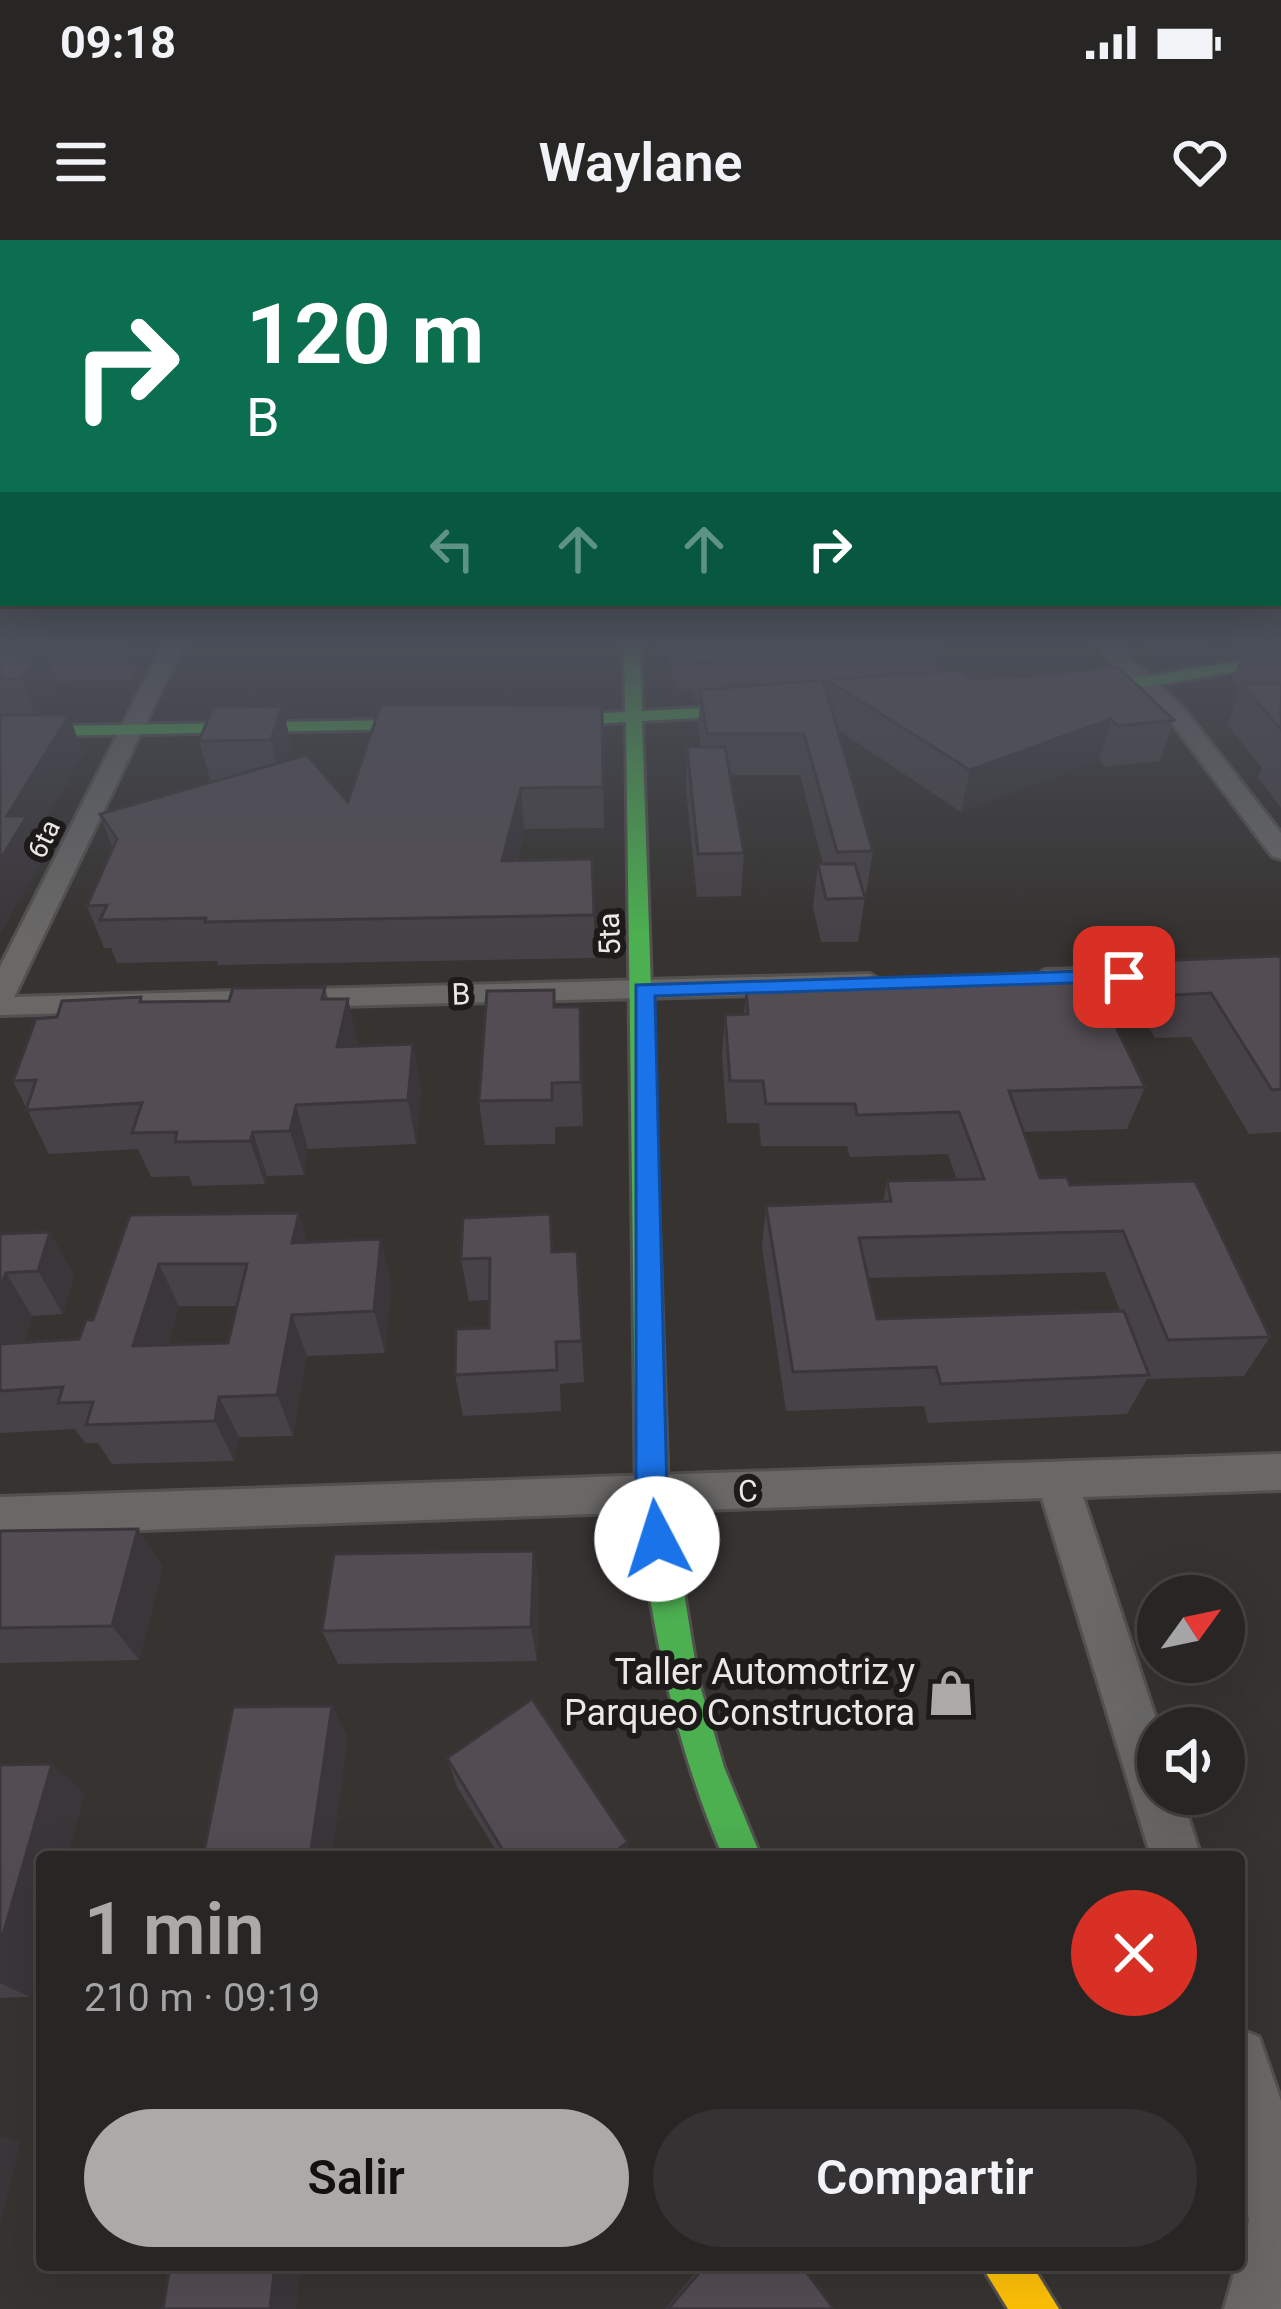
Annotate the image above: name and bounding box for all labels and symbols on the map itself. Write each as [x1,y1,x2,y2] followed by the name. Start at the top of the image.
[21,815,67,863] street label: 6ta
[591,912,627,956] street label: 5ta
[1073,926,1175,1028] pin
[451,976,471,1012] street label: B
[738,1473,758,1509] street label: C
[594,1476,720,1602] position arrow
[1137,1575,1245,1683] north arrow
[564,1651,915,1734] place label: Taller Automotriz y Parqueo Constructora
[926,1668,976,1718] shop icon: Taller Automotriz y Parqueo Constructora

